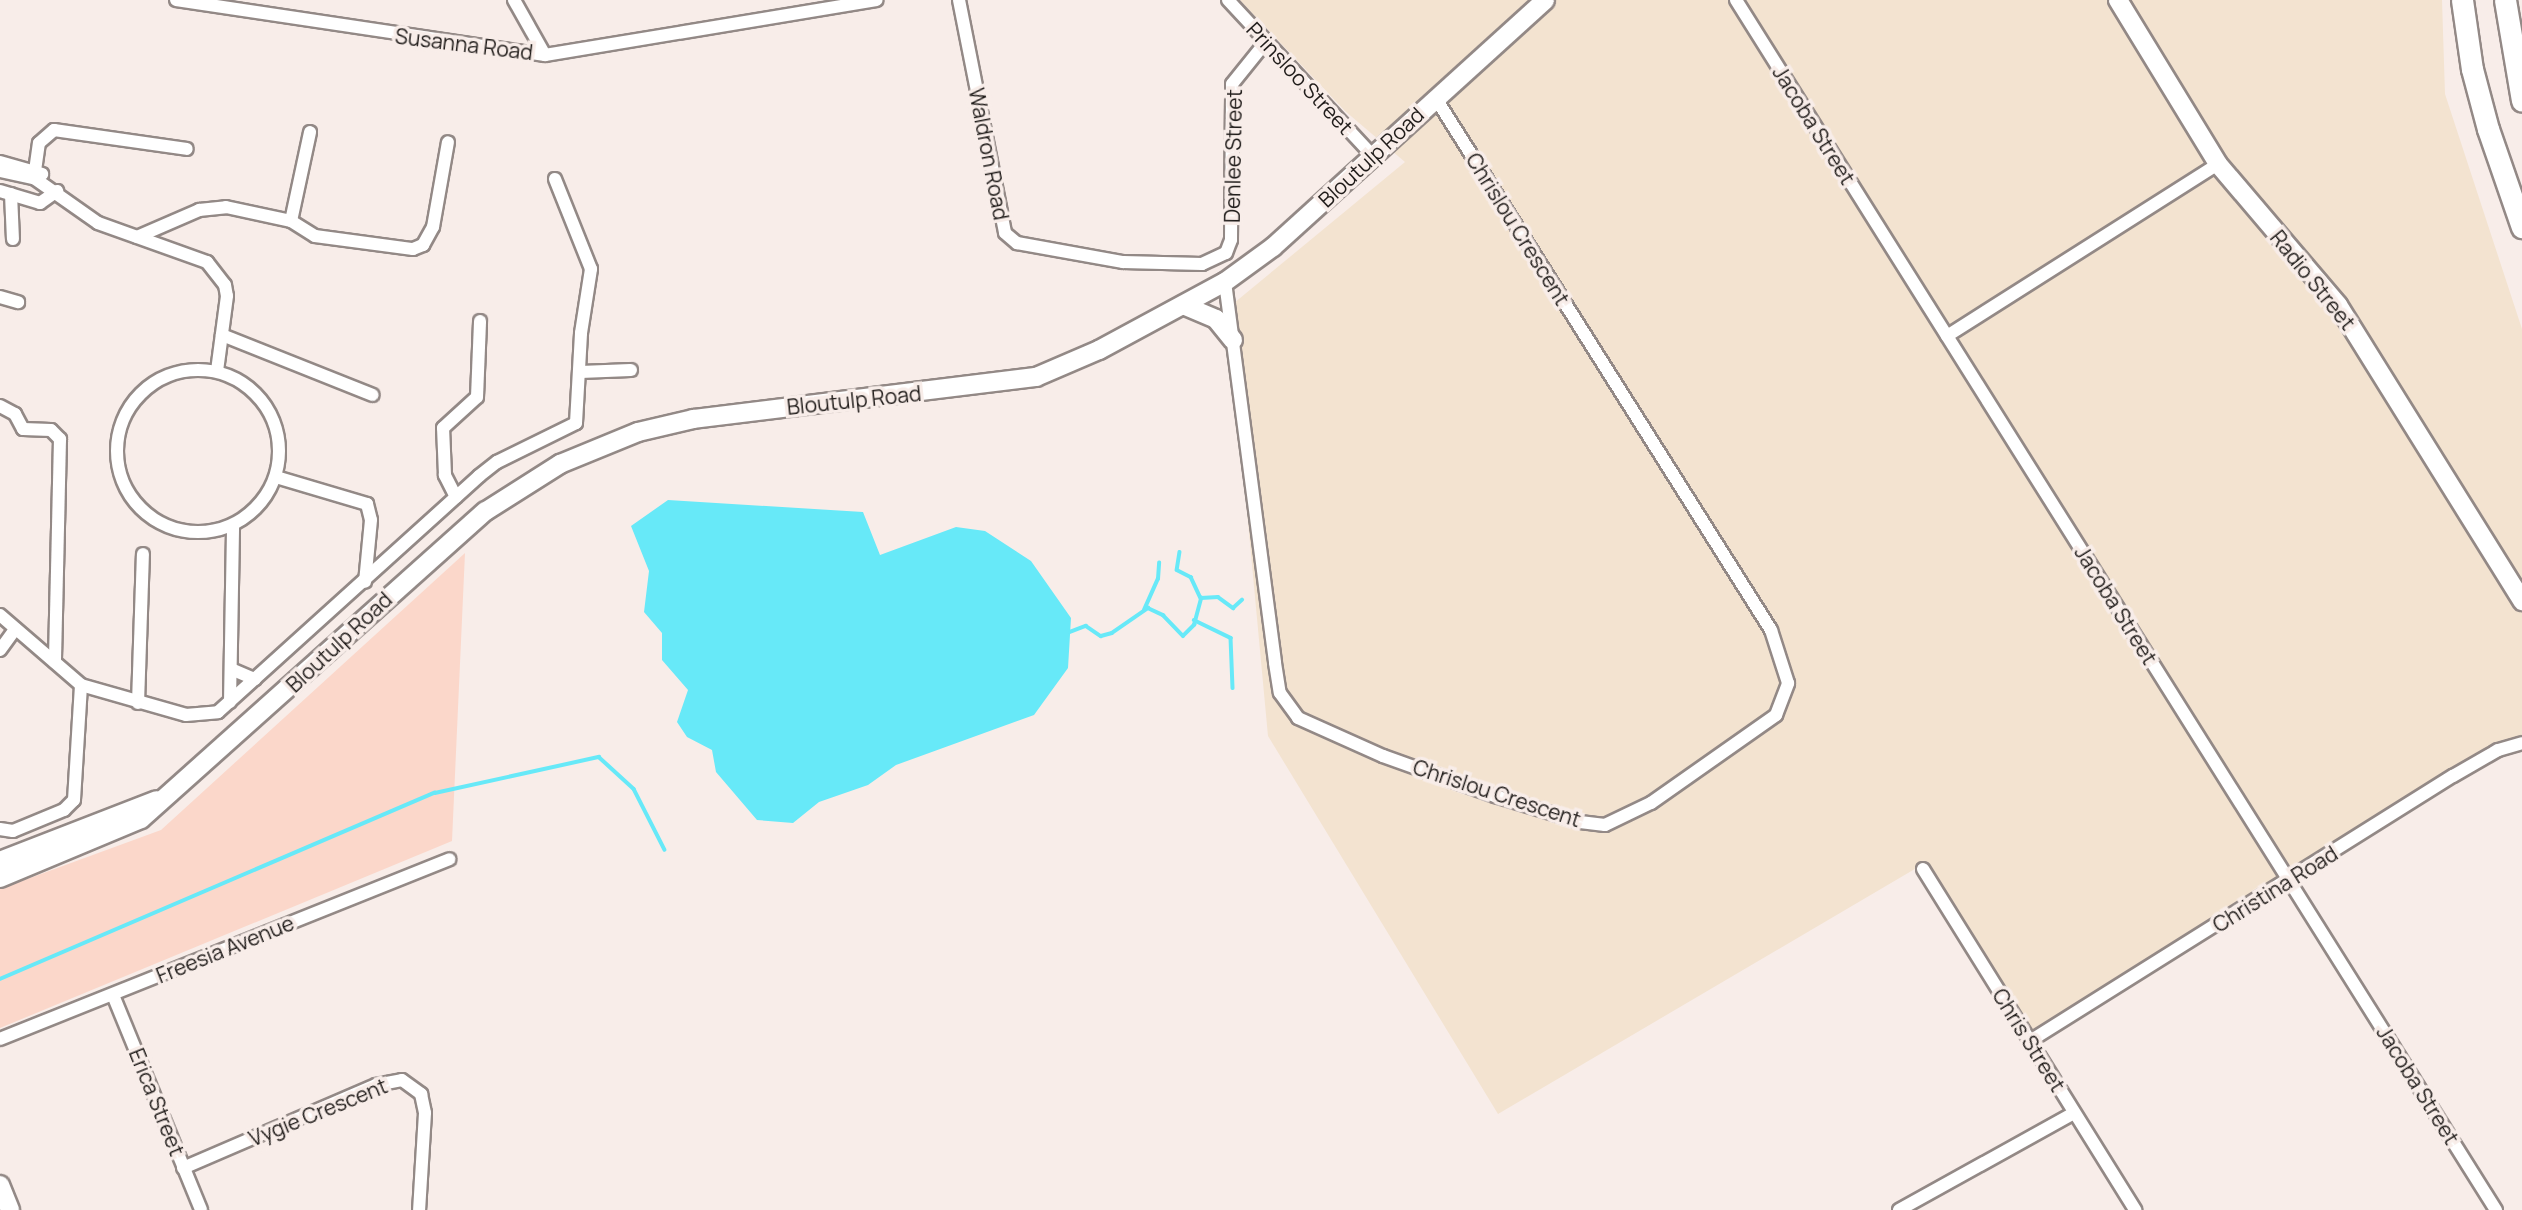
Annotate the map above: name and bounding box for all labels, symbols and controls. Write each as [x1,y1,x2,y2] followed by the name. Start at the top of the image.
[1242,17,1358,139] street label: Prinsloo Street
[394,23,534,65] street label: Susanna Road
[1768,61,1860,189] street label: Jacoba Street
[964,86,1014,222] street label: Waldron Road
[1219,89,1247,223] street label: Denlee Street
[1313,102,1429,212] street label: Bloutulp Road
[1461,148,1575,310] street label: Chrislou Crescent
[2265,225,2361,335] street label: Radio Street
[786,380,922,420] street label: Bloutulp Road
[2070,541,2162,669] street label: Jacoba Street
[281,587,397,697] street label: Bloutulp Road
[1410,754,1584,832] street label: Chrislou Crescent
[2208,841,2342,937] street label: Christina Road
[153,910,297,988] street label: Freesia Avenue
[1987,984,2071,1096] street label: Chris Street
[2372,1021,2464,1149] street label: Jacoba Street
[124,1045,190,1159] street label: Erica Street
[245,1073,391,1151] street label: Vygie Crescent

